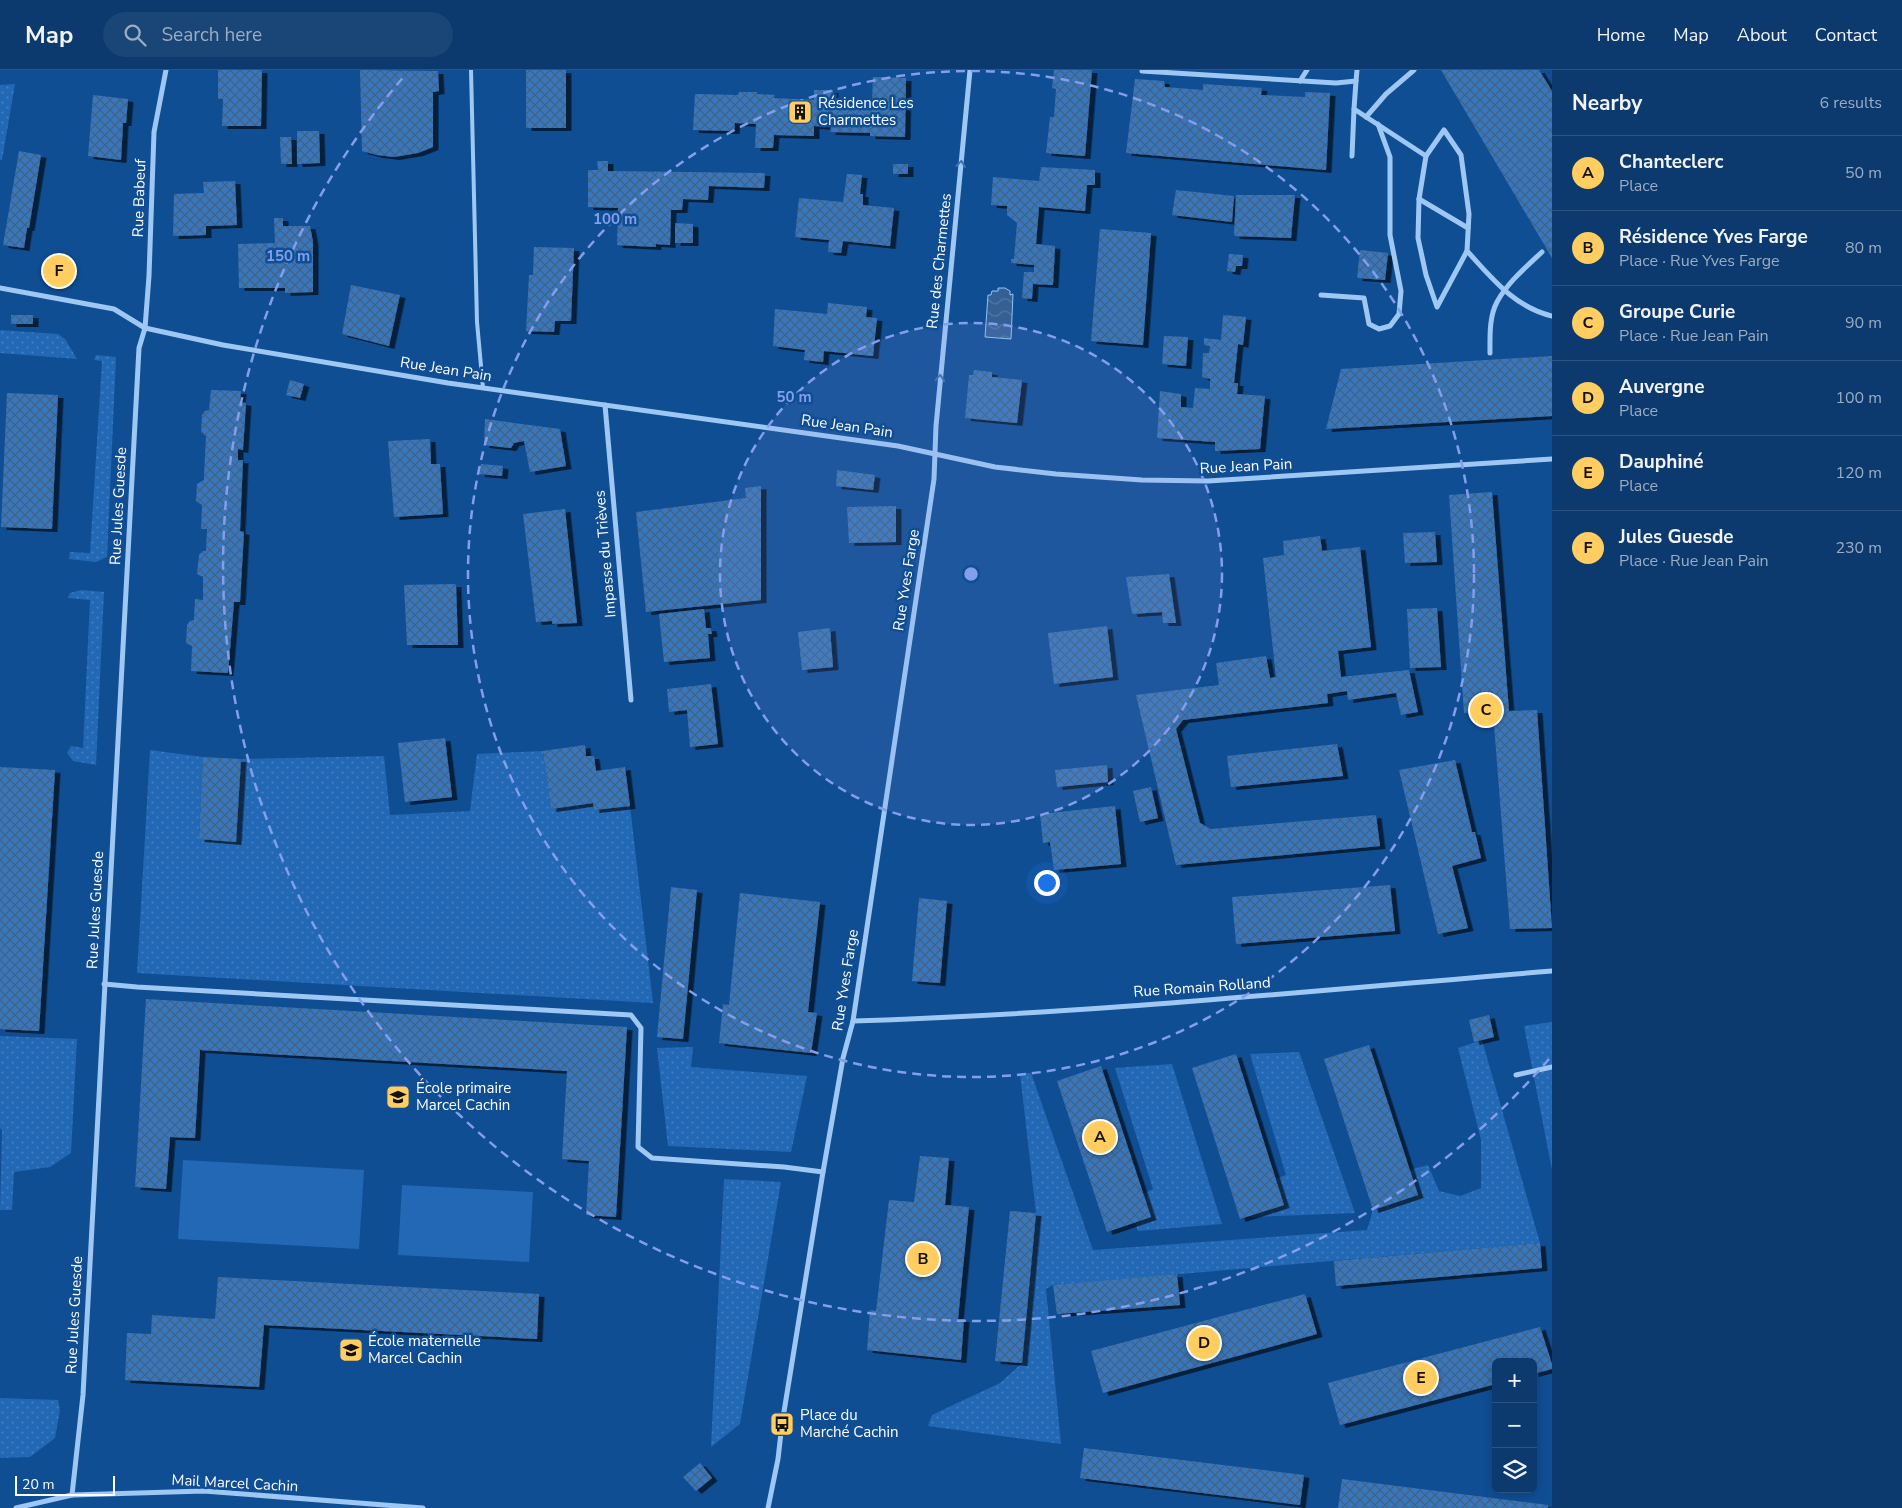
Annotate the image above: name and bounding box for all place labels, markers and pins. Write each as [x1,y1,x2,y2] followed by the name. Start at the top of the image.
[818,93,914,130] place label: Résidence Les Charmettes
[787,99,813,125] building icon: Résidence Les Charmettes
[43,252,75,290] pin: F
[962,565,980,583] centre of rings
[1470,691,1502,729] pin: C
[416,1078,511,1115] place label: École primaire Marcel Cachin
[385,1084,411,1110] school or university icon: École primaire Marcel Cachin
[1084,1118,1116,1156] pin: A
[907,1240,939,1278] pin: B
[1188,1324,1220,1362] pin: D
[368,1331,481,1368] place label: École maternelle Marcel Cachin
[338,1337,364,1363] school or university icon: École maternelle Marcel Cachin
[1405,1359,1437,1397] pin: E
[800,1405,899,1442] place label: Place du Marché Cachin
[769,1411,795,1437] bus stop icon: Place du Marché Cachin

